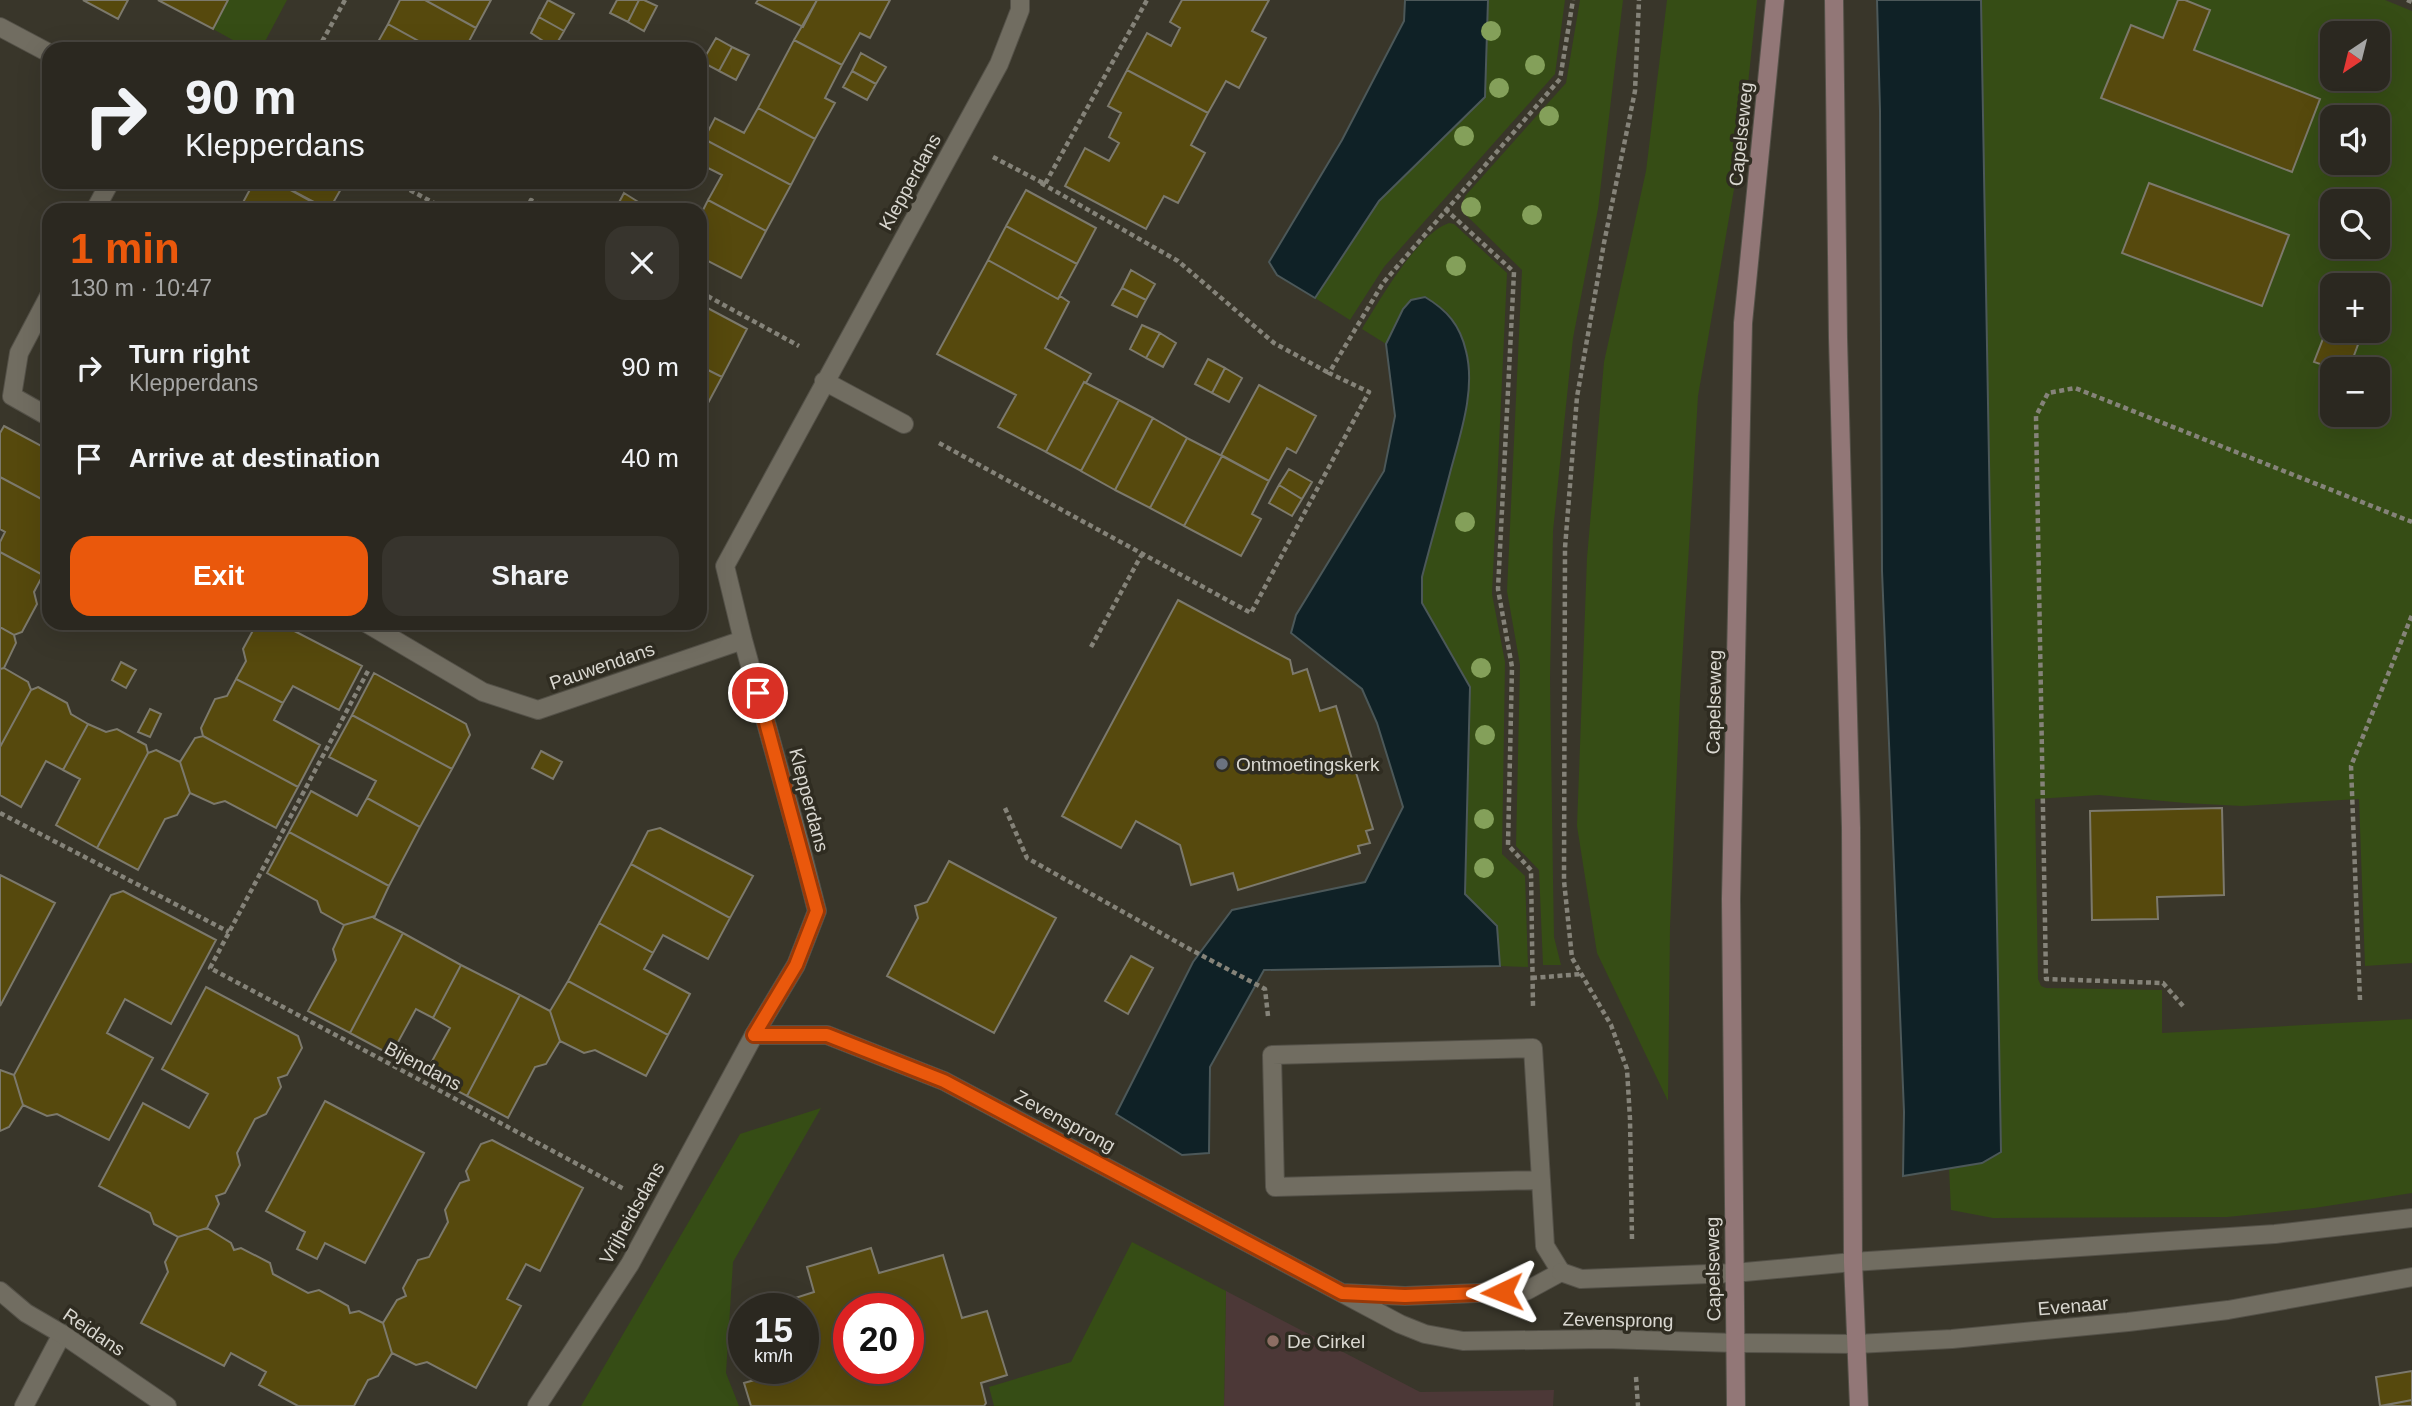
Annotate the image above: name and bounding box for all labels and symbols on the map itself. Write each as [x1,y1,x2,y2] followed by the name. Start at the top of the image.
[2320,21,2390,91] north arrow
[1725,81,1757,187] street label: Capelseweg
[875,130,945,234] street label: Klepperdans
[547,638,657,694] street label: Pauwendans
[1703,650,1725,754] street label: Capelseweg
[728,663,788,723] pin
[785,746,833,854] street label: Klepperdans
[1236,754,1380,775] place label: Ontmoetingskerk
[1214,756,1230,772] marker: Ontmoetingskerk
[381,1037,465,1095] street label: Bijendans
[1011,1086,1119,1156] street label: Zevensprong
[595,1158,669,1268] street label: Vrijheidsdans
[1702,1217,1724,1321] street label: Capelseweg
[1465,1255,1539,1329] position arrow
[2037,1292,2110,1320] street label: Evenaar
[833,1293,924,1384] speed limit sign: 20
[59,1304,129,1360] street label: Reidans
[1562,1309,1674,1331] street label: Zevensprong
[1287,1331,1365,1352] place label: De Cirkel
[1265,1333,1281,1349] marker: De Cirkel

